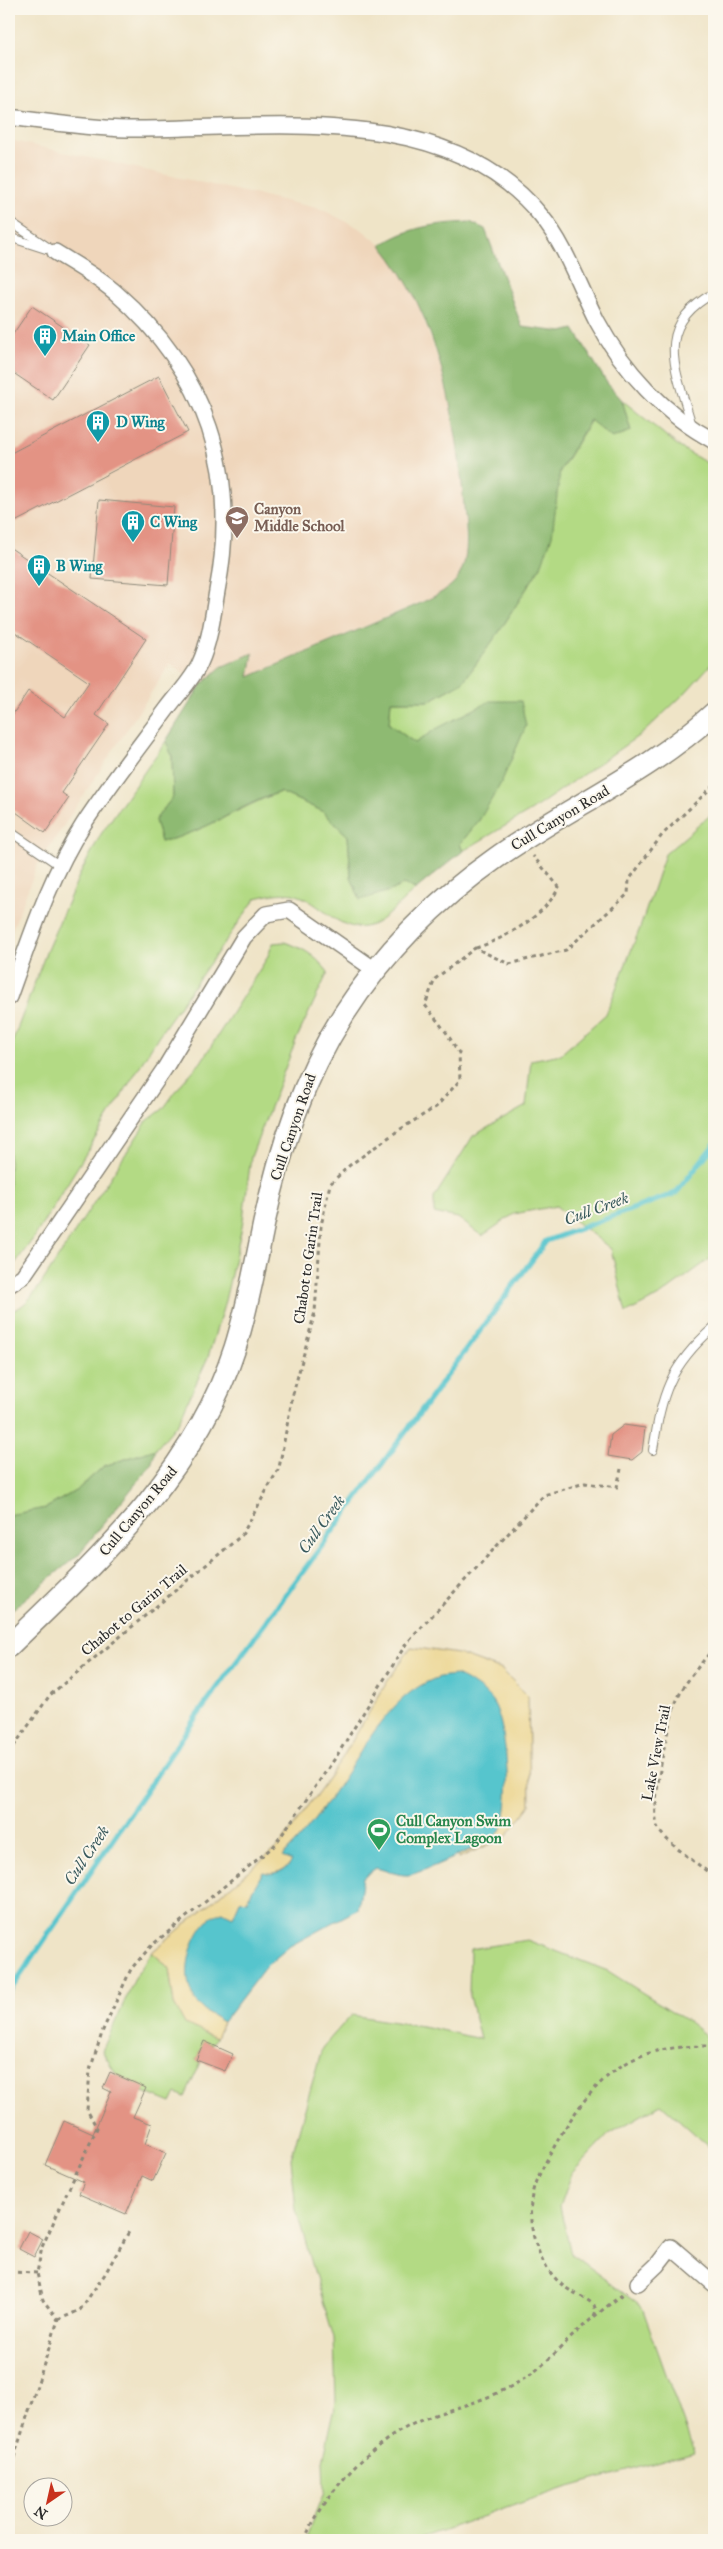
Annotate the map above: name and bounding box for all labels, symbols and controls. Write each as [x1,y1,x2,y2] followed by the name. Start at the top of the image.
[32,323,58,357] building icon: Main Office
[62,327,136,345] place label: Main Office
[85,409,111,443] building icon: D Wing
[116,413,166,432] place label: D Wing
[254,500,346,535] place label: Canyon Middle School
[224,505,250,539] school or university icon: Canyon Middle School
[120,509,146,543] building icon: C Wing
[150,513,198,532] place label: C Wing
[26,553,52,587] building icon: B Wing
[56,557,104,576] place label: B Wing
[507,781,613,855] street label: Cull Canyon Road
[266,1071,320,1183] street label: Cull Canyon Road
[561,1188,631,1229] water label: Cull Creek
[290,1190,326,1325] street label: Chabot to Garin Trail
[95,1462,181,1560] street label: Cull Canyon Road
[294,1492,349,1557] water label: Cull Creek
[77,1560,191,1660] street label: Chabot to Garin Trail
[638,1702,674,1803] street label: Lake View Trail
[396,1812,511,1848] place label: Cull Canyon Swim Complex Lagoon
[366,1817,392,1851] sports icon: Cull Canyon Swim Complex Lagoon
[60,1822,113,1888] water label: Cull Creek
[22,2476,72,2526] north arrow
[31,2502,51,2523] text: N

